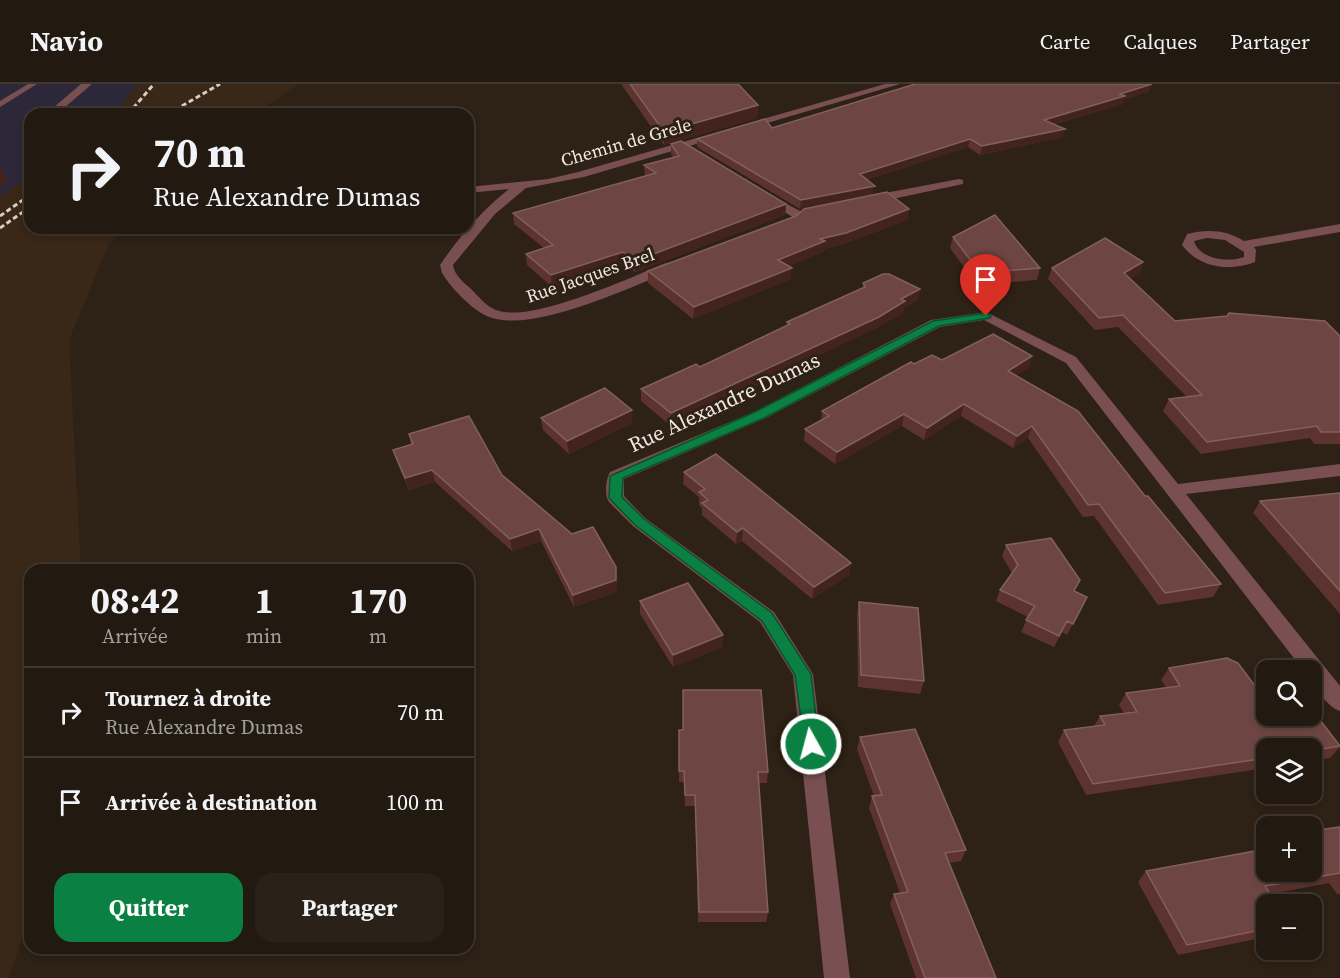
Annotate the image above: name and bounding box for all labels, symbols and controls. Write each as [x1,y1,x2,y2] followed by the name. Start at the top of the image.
[30,22,103,60] text: Navio
[1040,27,1090,56] text: Carte
[1123,27,1197,56] text: Calques
[1230,27,1310,56] text: Partager
[558,111,694,173] street label: Chemin de Grele
[153,123,246,181] text: 70 m
[54,132,132,210] icon: right
[153,178,421,215] text: Rue Alexandre Dumas
[523,241,657,309] street label: Rue Jacques Brel
[960,254,1011,316] pin
[969,263,1002,296] icon: arrive
[624,345,824,459] street label: Rue Alexandre Dumas
[91,576,179,625] text: 08:42
[254,576,274,625] text: 1
[349,576,407,625] text: 170
[102,622,168,650] text: Arrivée
[246,622,282,650] text: min
[369,622,387,650] text: m
[1256,660,1322,960] map controls
[1256,660,1322,726] button: search
[105,683,271,713] text: Tournez à droite
[54,696,87,729] icon: right
[397,697,444,727] text: 70 m
[779,712,843,776] position arrow
[105,713,303,741] text: Rue Alexandre Dumas
[1256,738,1322,804] button: layers
[54,786,87,819] icon: arrive
[105,787,317,817] text: Arrivée à destination
[386,787,444,817] text: 100 m
[1256,816,1322,882] button: +
[54,873,243,942] button: Quitter
[255,873,444,942] button: Partager
[1256,894,1322,960] button: −

